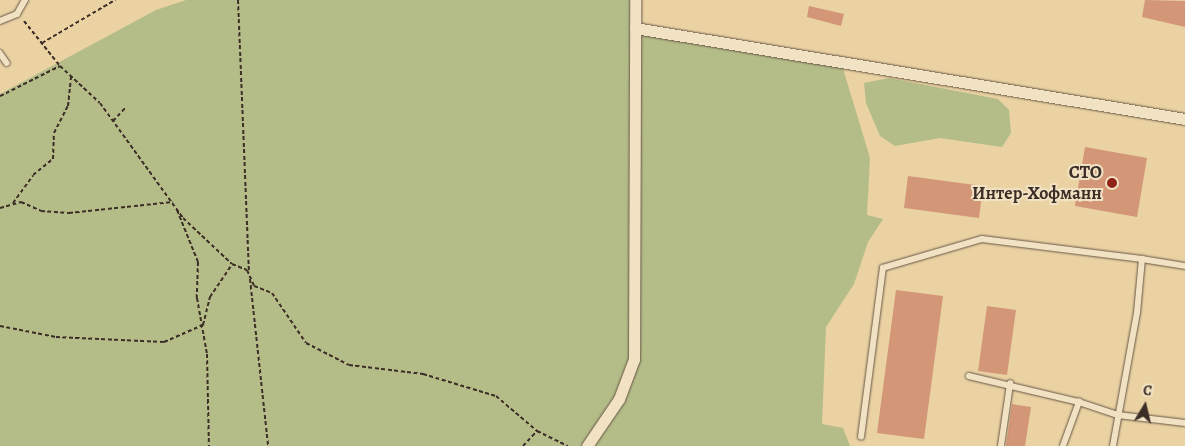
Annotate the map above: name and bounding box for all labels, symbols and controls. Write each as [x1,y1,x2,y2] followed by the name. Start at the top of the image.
[972,162,1102,204] place label: СТО Интер-Хофманн
[1106,177,1118,189] marker: СТО Интер-Хофманн
[1120,381,1170,431] north arrow
[1142,381,1153,401] text: С

